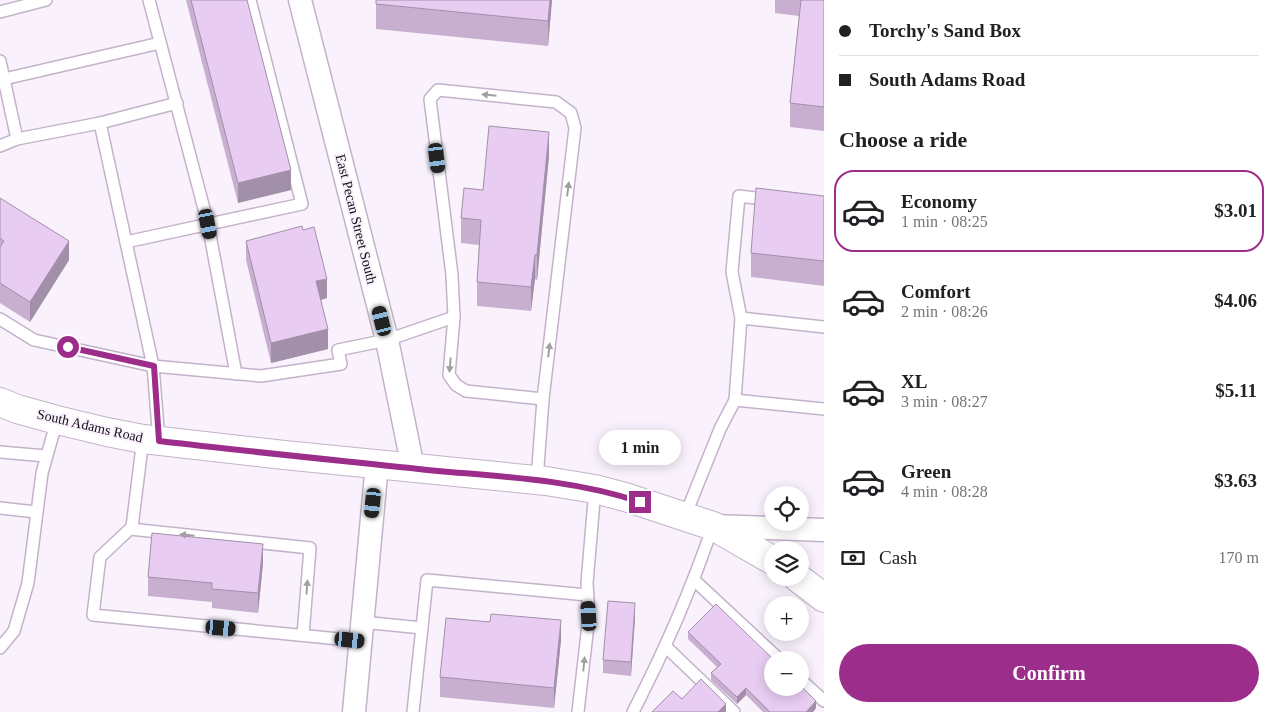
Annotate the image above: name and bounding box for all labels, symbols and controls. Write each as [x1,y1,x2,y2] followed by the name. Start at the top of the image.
[869,20,1021,41] text: Torchy's Sand Box
[869,69,1025,90] text: South Adams Road
[481,91,497,99] one-way arrow
[839,127,967,152] text: Choose a ride
[427,142,446,174] car
[333,152,379,286] street label: East Pecan Street South
[564,181,572,197] one-way arrow
[841,189,886,234] icon: car
[901,191,977,212] text: Economy
[1214,200,1257,221] text: $3.01
[197,208,218,240] car
[901,213,988,230] text: 1 min · 08:25
[841,279,886,324] icon: car
[901,281,971,302] text: Comfort
[1214,290,1257,311] text: $4.06
[901,303,988,320] text: 2 min · 08:26
[371,305,392,337] car
[57,336,79,358] route start
[545,342,553,358] one-way arrow
[446,358,454,374] one-way arrow
[841,369,886,414] icon: car
[901,371,927,392] text: XL
[1215,380,1257,401] text: $5.11
[901,393,988,410] text: 3 min · 08:27
[36,407,144,445] street label: South Adams Road
[599,430,681,464] callout: 1 min
[621,439,659,456] text: 1 min
[841,459,886,504] icon: car
[901,461,951,482] text: Green
[1214,470,1257,491] text: $3.63
[901,483,988,500] text: 4 min · 08:28
[764,486,809,696] map controls
[764,486,809,531] button: locate
[363,487,382,519] car
[629,491,651,513] route end
[178,531,194,539] one-way arrow
[764,541,809,586] button: layers
[839,544,867,572] icon: cash
[879,547,917,568] text: Cash
[1219,549,1259,566] text: 170 m
[303,579,311,595] one-way arrow
[764,596,809,641] button: +
[580,601,597,631] car
[205,619,236,637] car
[334,631,365,649] car
[839,644,1259,702] button: Confirm
[764,651,809,696] button: −
[580,655,588,671] one-way arrow

